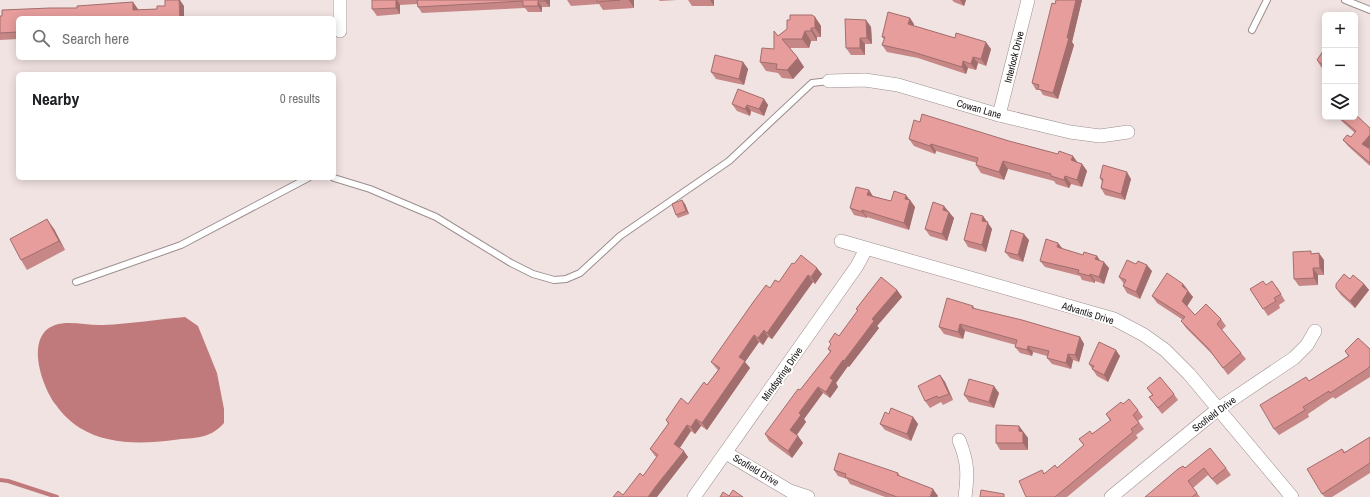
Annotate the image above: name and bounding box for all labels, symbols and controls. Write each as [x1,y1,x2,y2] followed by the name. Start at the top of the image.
[1322,12,1358,120] map controls
[1322,12,1358,48] button: +
[16,16,336,60] search box
[30,27,52,49] icon: search
[62,28,129,49] text: Search here
[1001,29,1027,84] street label: Interlock Drive
[1322,48,1358,84] button: −
[1322,84,1358,120] button: layers
[32,87,79,110] text: Nearby
[280,90,320,107] text: 0 results
[955,96,1003,122] street label: Cowan Lane
[1059,299,1116,327] street label: Advantis Drive
[759,344,806,403] street label: Mindspring Drive
[1190,393,1239,435] street label: Scofield Drive
[731,451,782,489] street label: Scofield Drive

